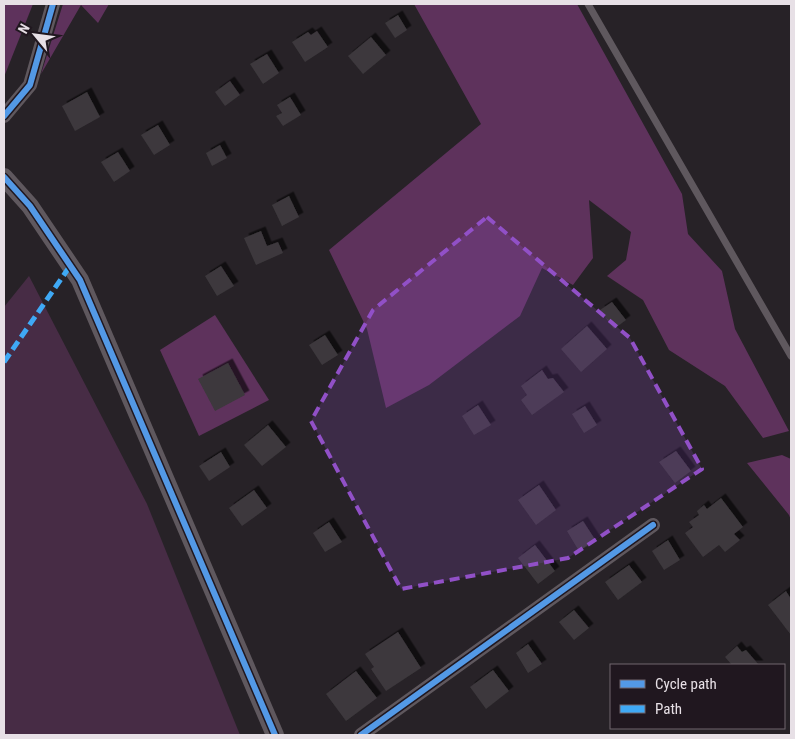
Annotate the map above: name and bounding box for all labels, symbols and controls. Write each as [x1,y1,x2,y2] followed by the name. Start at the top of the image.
[10,10,60,60] north arrow
[15,21,33,36] text: N
[610,664,785,729] legend
[655,675,717,693] text: Cycle path
[655,700,682,718] text: Path

